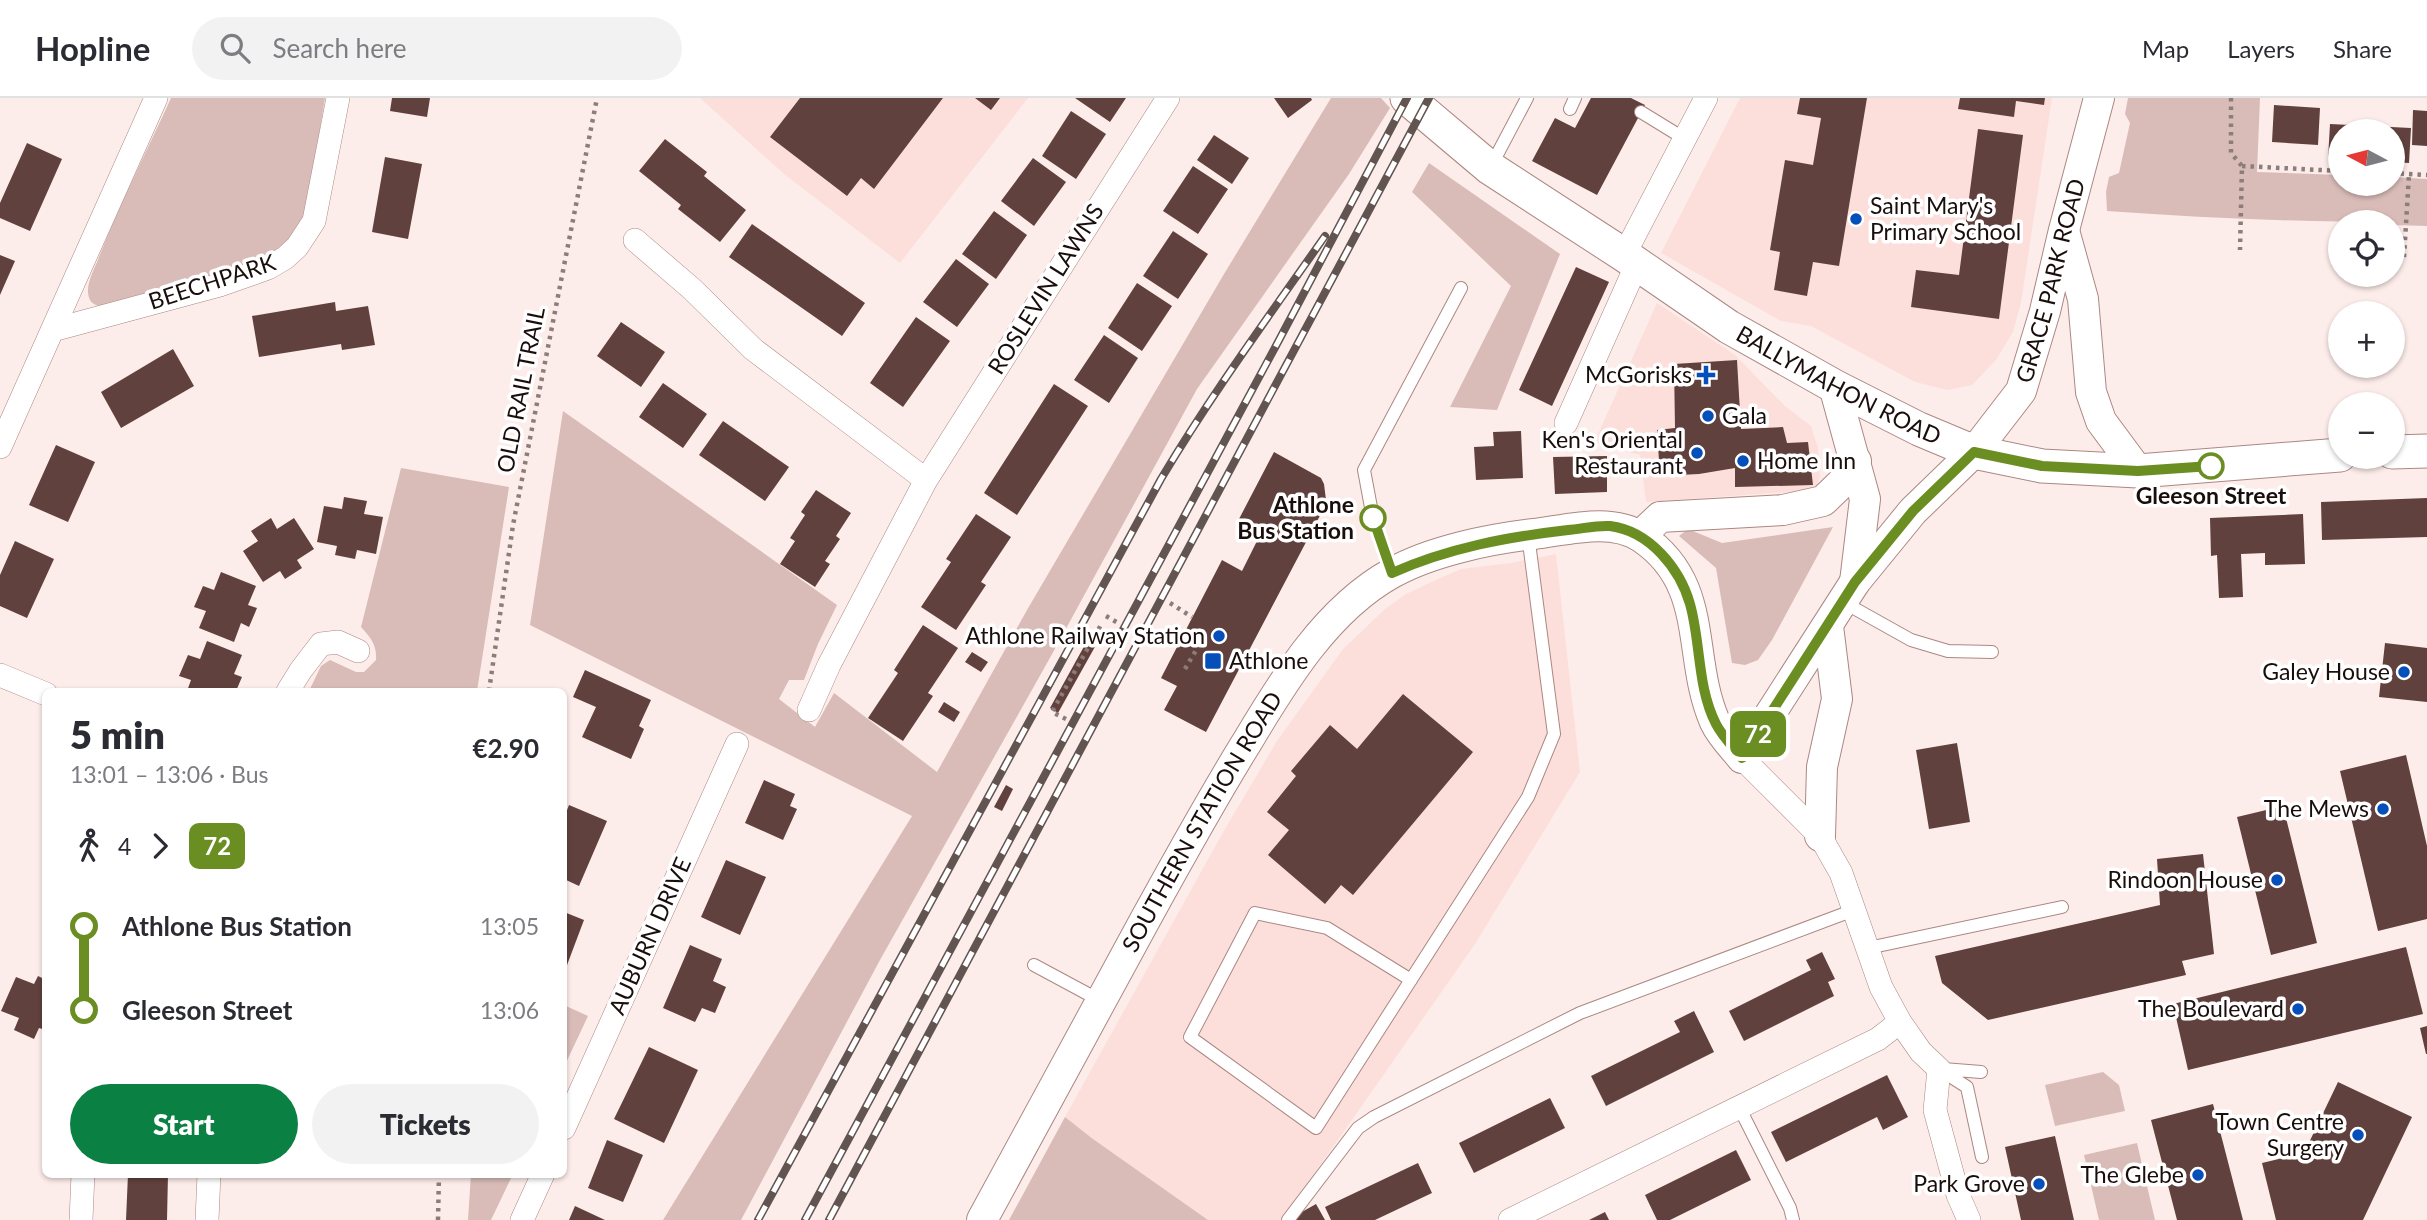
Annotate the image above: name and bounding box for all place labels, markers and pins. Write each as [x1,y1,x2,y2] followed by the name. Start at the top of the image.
[1870,191,2021,245] place label: Saint Mary's Primary School
[1848,211,1864,227] marker: Saint Mary's Primary School
[1585,360,1692,388] place label: McGorisks
[1698,367,1714,383] marker: McGorisks
[1722,401,1767,429] place label: Gala
[1700,408,1716,424] marker: Gala
[1542,425,1684,479] place label: Ken's Oriental Restaurant
[1689,445,1705,461] marker: Ken's Oriental Restaurant
[1757,446,1856,474] place label: Home Inn
[1735,453,1751,469] marker: Home Inn
[2198,453,2224,479] marker: Gleeson Street
[2136,481,2287,509] place label: Gleeson Street
[1237,490,1354,544] place label: Athlone Bus Station
[1360,505,1386,531] marker: Athlone Bus Station
[965,621,1205,649] place label: Athlone Railway Station
[1211,628,1227,644] marker: Athlone Railway Station
[1229,646,1308,674] place label: Athlone
[1203,651,1223,671] marker: Athlone
[2262,657,2390,685] place label: Galey House
[2396,664,2412,680] marker: Galey House
[2264,794,2369,822] place label: The Mews
[2375,801,2391,817] marker: The Mews
[2108,865,2263,893] place label: Rindoon House
[2269,872,2285,888] marker: Rindoon House
[2138,994,2284,1022] place label: The Boulevard
[2290,1001,2306,1017] marker: The Boulevard
[2215,1107,2344,1161] place label: Town Centre Surgery
[2350,1127,2366,1143] marker: Town Centre Surgery
[2080,1160,2184,1188] place label: The Glebe
[2190,1167,2206,1183] marker: The Glebe
[1913,1169,2025,1197] place label: Park Grove
[2031,1176,2047,1192] marker: Park Grove

